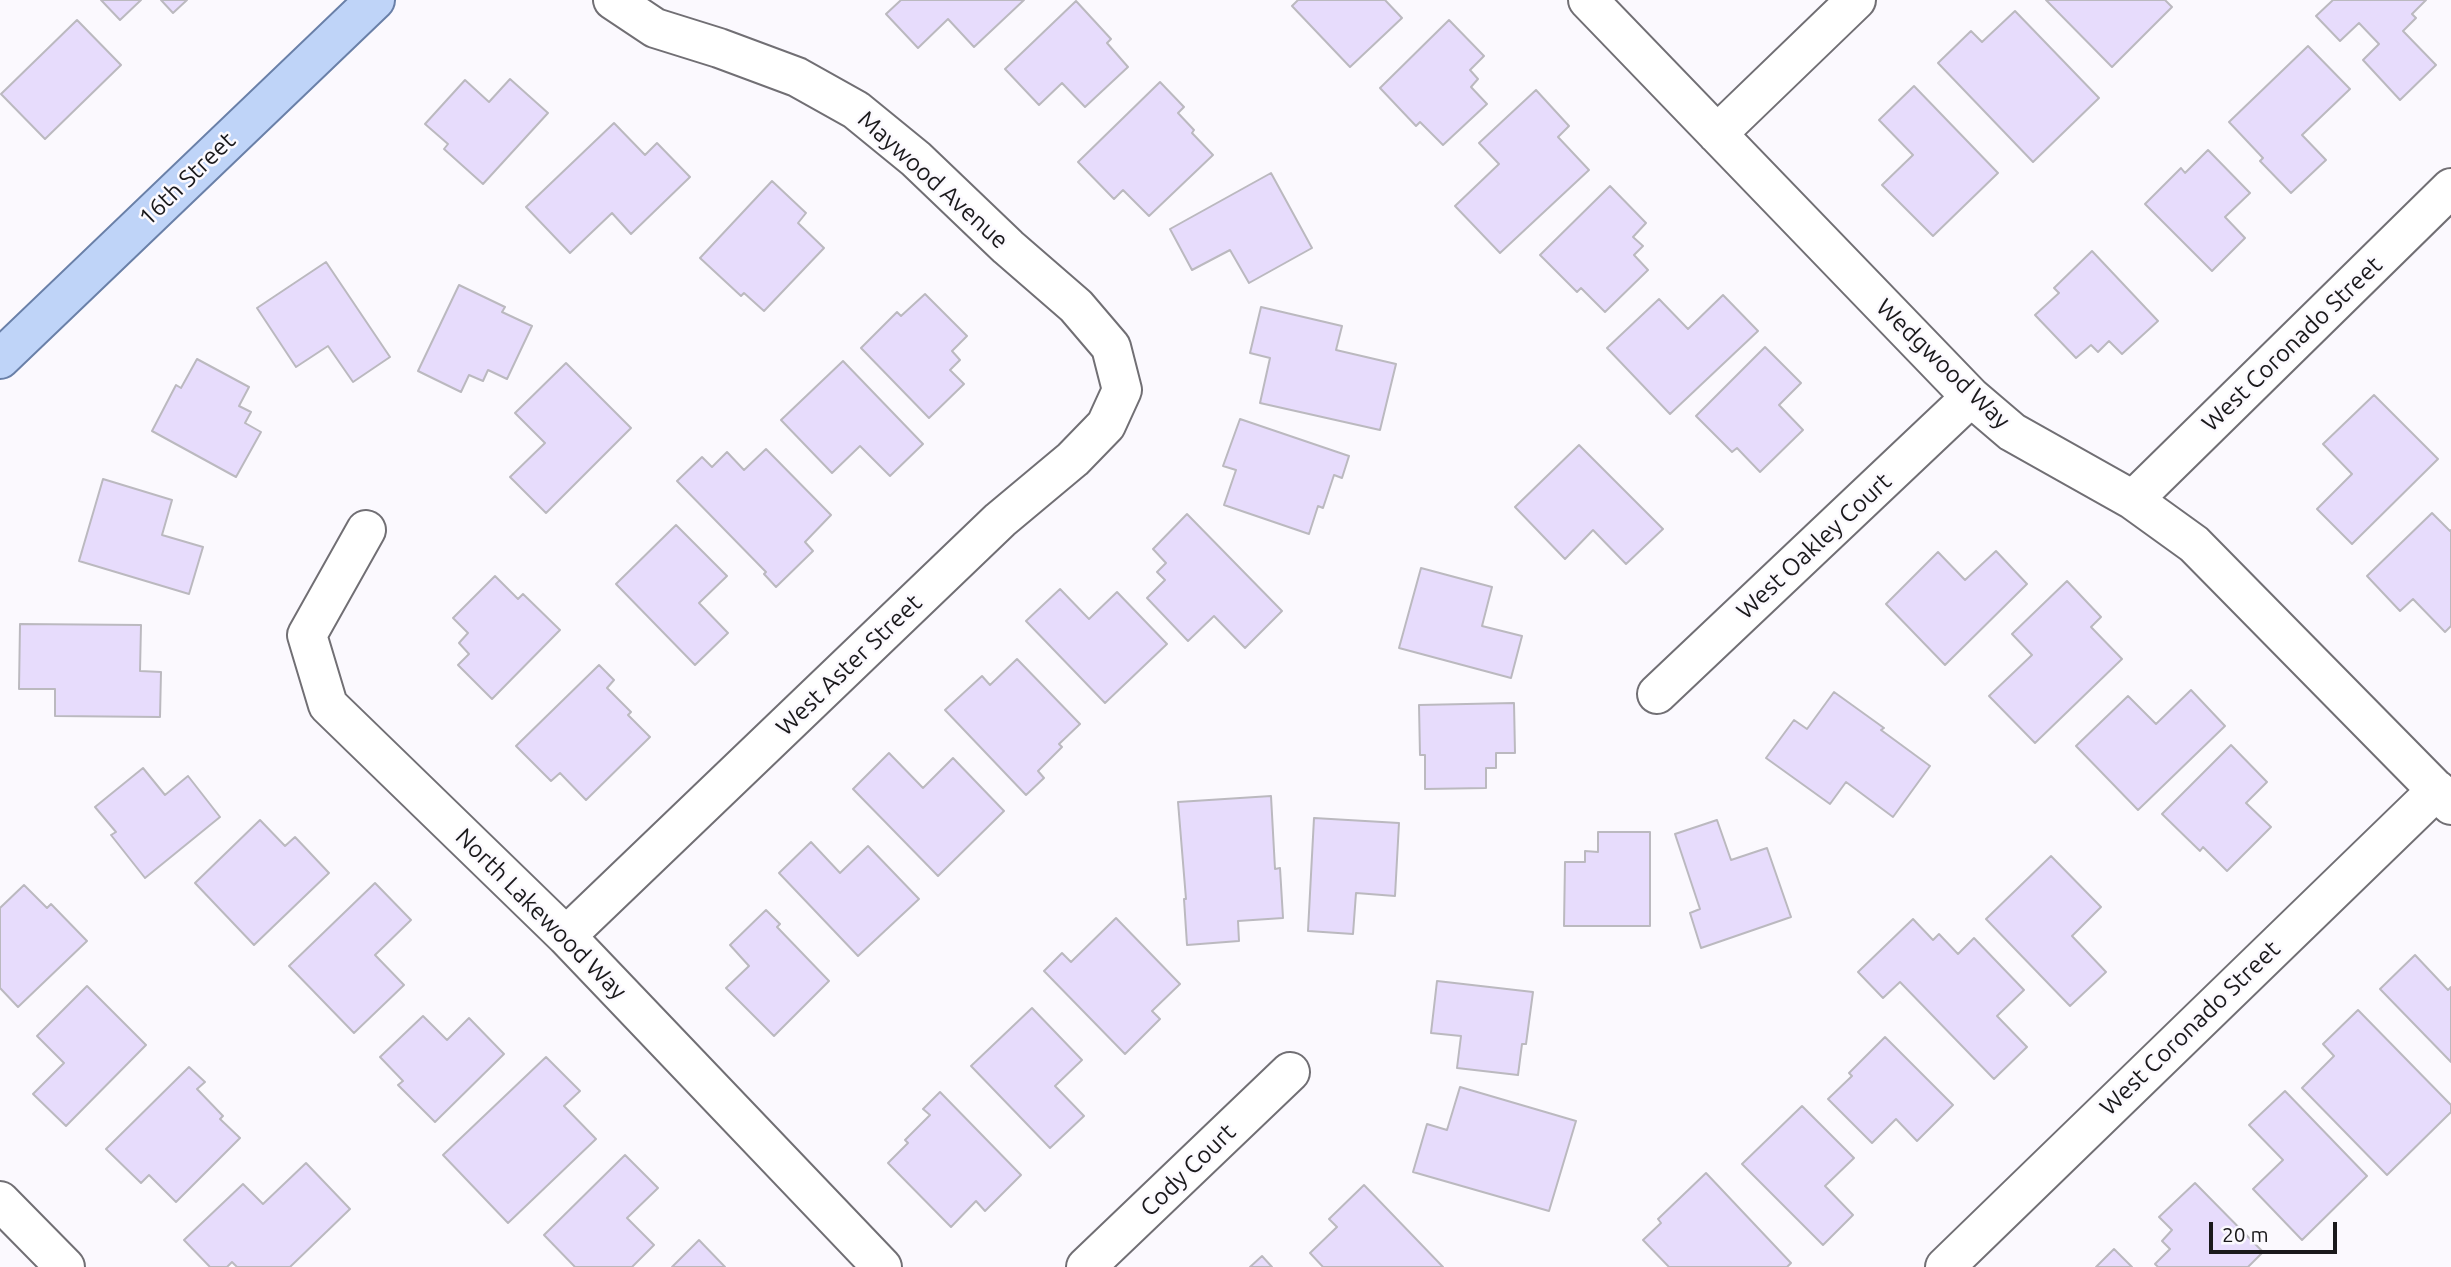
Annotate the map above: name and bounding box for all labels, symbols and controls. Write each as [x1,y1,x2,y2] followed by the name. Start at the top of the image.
[852,105,1014,255] street label: Maywood Avenue
[133,126,241,232] street label: 16th Street
[2196,251,2388,437] street label: West Coronado Street
[1870,293,2016,435] street label: Wedgwood Way
[1731,467,1897,625] street label: West Oakley Court
[770,588,928,742] street label: West Aster Street
[449,822,633,1006] street label: North Lakewood Way
[2094,935,2286,1121] street label: West Coronado Street
[1135,1118,1241,1222] street label: Cody Court
[2213,1208,2341,1252] scale bar
[2222,1222,2269,1246] text: 20 m

